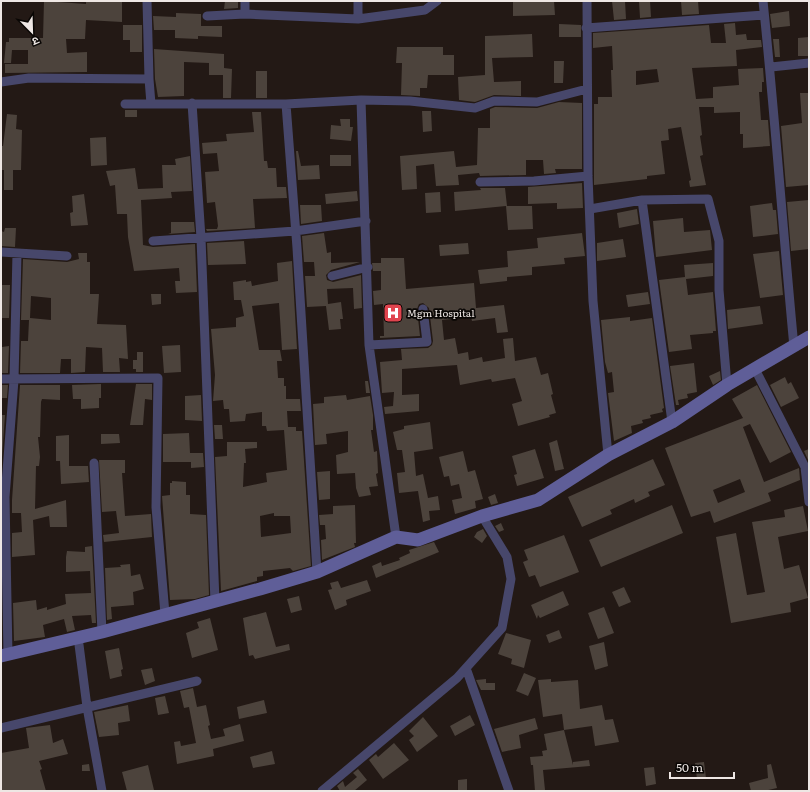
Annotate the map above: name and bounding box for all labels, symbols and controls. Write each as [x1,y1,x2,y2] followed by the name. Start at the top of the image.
[12,12,52,52] north arrow
[30,34,42,51] text: उ
[382,302,404,324] hospital icon: Mgm Hospital
[407,305,475,320] place label: Mgm Hospital
[670,754,734,780] scale bar
[676,758,703,776] text: 50 m

